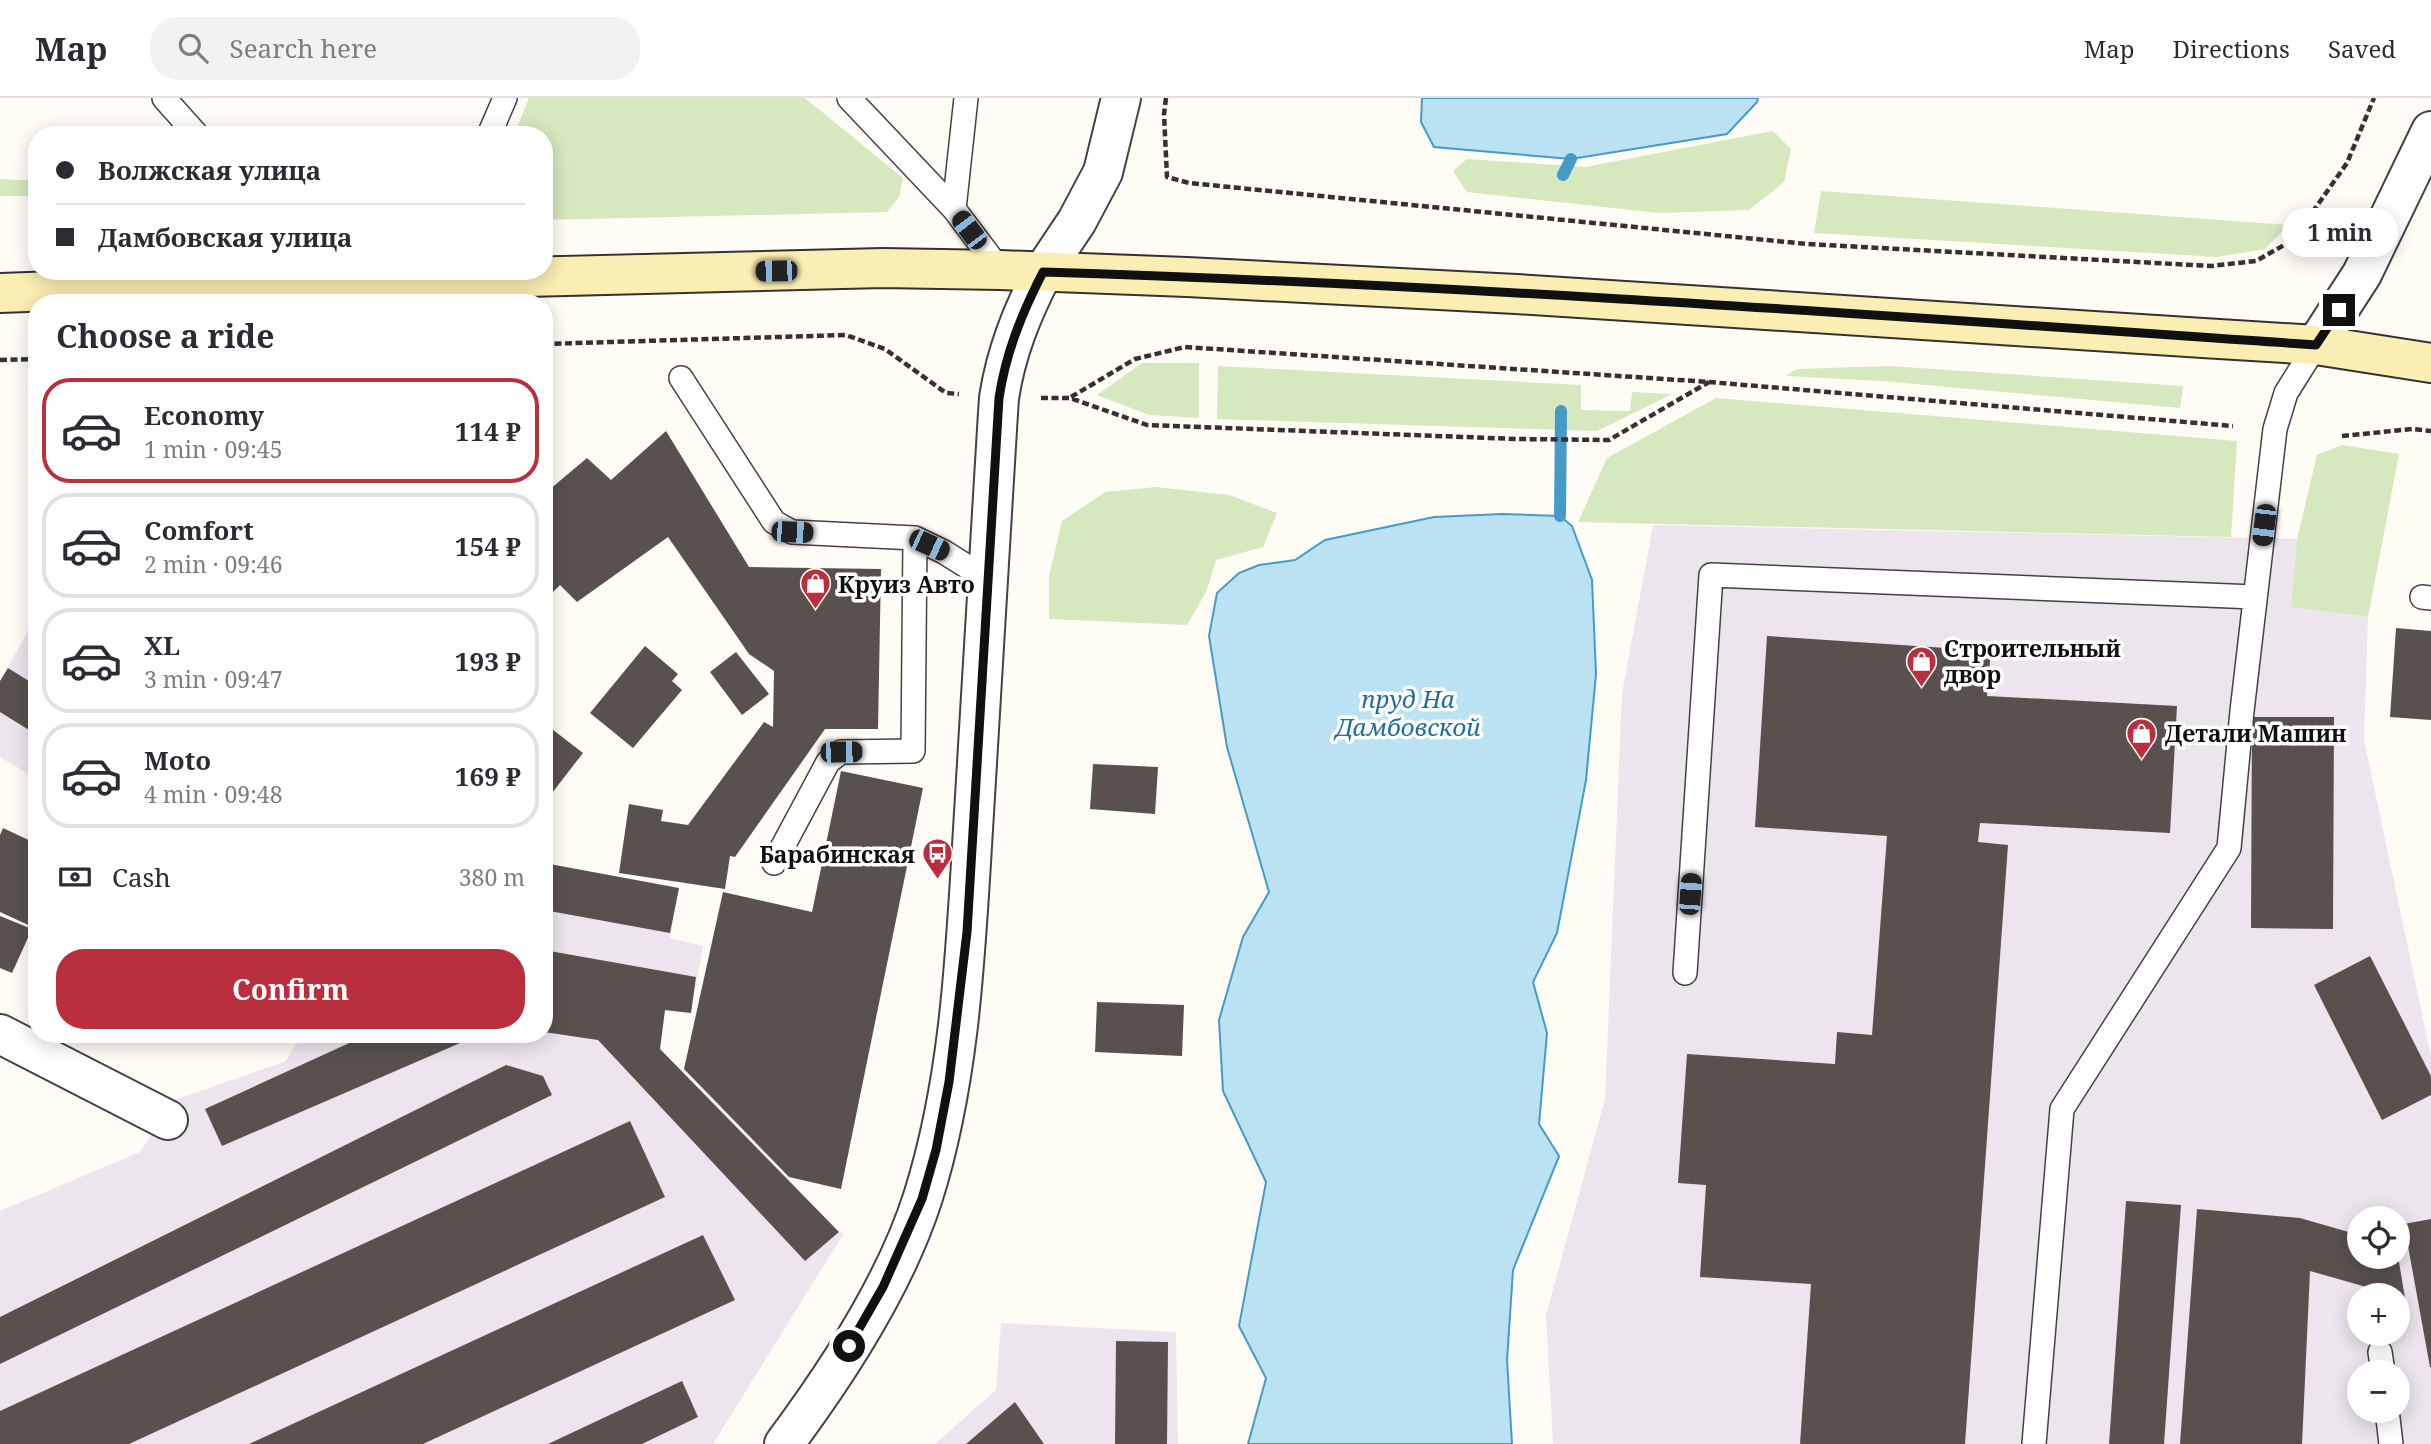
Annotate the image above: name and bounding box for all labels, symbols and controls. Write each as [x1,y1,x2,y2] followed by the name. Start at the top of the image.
[150,17,640,80] search box
[35,26,108,71] text: Map
[174,29,212,67] icon: search
[230,30,377,66] text: Search here
[2084,32,2135,65] text: Map
[2173,32,2290,65] text: Directions
[2328,32,2396,65] text: Saved
[98,152,321,188] text: Волжская улица
[948,207,991,253] car
[2281,208,2397,258] callout: 1 min
[2307,216,2373,248] text: 1 min
[98,219,353,255] text: Дамбовская улица
[755,260,798,282] car
[2323,294,2355,326] route end
[56,314,275,357] text: Choose a ride
[144,397,264,433] text: Economy
[60,399,123,462] icon: car
[455,413,521,449] text: 114 ₽
[144,433,282,465] text: 1 min · 09:45
[2252,503,2277,547] car
[144,512,254,548] text: Comfort
[60,514,123,577] icon: car
[771,521,814,543] car
[906,527,953,563] car
[455,528,521,564] text: 154 ₽
[144,548,282,580] text: 2 min · 09:46
[798,567,832,611] shop icon: Круиз Авто
[838,568,975,600] place label: Круиз Авто
[144,627,180,663] text: XL
[60,629,123,692] icon: car
[1944,632,2121,690] place label: Строительный двор
[455,643,521,679] text: 193 ₽
[1904,644,1938,688] shop icon: Строительный двор
[144,663,282,695] text: 3 min · 09:47
[1332,682,1481,743] water label: пруд На Дамбовской
[2125,716,2159,760] shop icon: Детали Машин
[2165,717,2347,749] place label: Детали Машин
[820,741,863,763] car
[144,742,211,778] text: Moto
[60,744,123,807] icon: car
[455,758,521,794] text: 169 ₽
[144,778,282,810] text: 4 min · 09:48
[921,837,955,881] bus stop icon: Барабинская
[759,838,915,870] place label: Барабинская
[56,858,94,896] icon: cash
[112,859,171,895] text: Cash
[459,861,525,893] text: 380 m
[1679,872,1702,916] car
[56,949,525,1029] button: Confirm
[2347,1206,2410,1423] map controls
[2347,1206,2410,1269] button: locate
[2347,1283,2410,1346] button: +
[833,1330,865,1362] route start
[2347,1360,2410,1423] button: −

